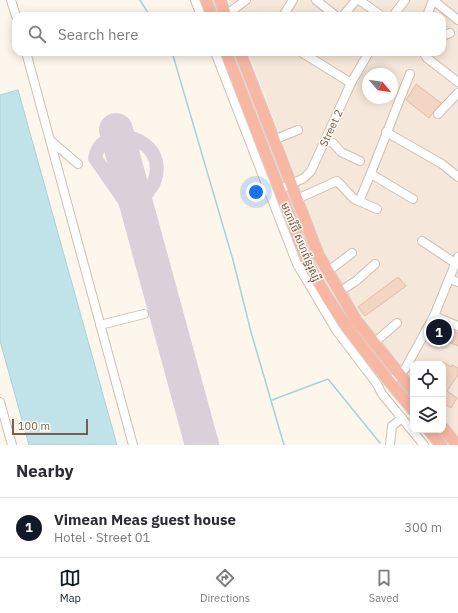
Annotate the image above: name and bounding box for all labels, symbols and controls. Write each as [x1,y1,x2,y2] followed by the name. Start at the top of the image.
[12,12,446,56] search box
[26,23,48,45] icon: search
[58,25,138,44] text: Search here
[362,68,398,104] north arrow
[316,107,346,149] street label: Street 2
[246,182,266,202] your location
[275,200,324,285] street label: មហាវិថី សហព័ន្ធរុស្ស៊ី
[426,317,452,347] pin: 1
[410,361,446,433] map controls
[410,361,446,397] button: locate
[410,397,446,433] button: layers
[12,417,88,436] scale bar
[18,419,50,433] text: 100 m
[16,460,74,482] text: Nearby
[54,510,236,529] text: Vimean Meas guest house
[25,519,33,536] text: 1
[404,519,442,536] text: 300 m
[54,529,150,546] text: Hotel · Street 01
[59,567,81,605] tab: Map
[200,567,250,605] tab: Directions
[369,567,399,605] tab: Saved

